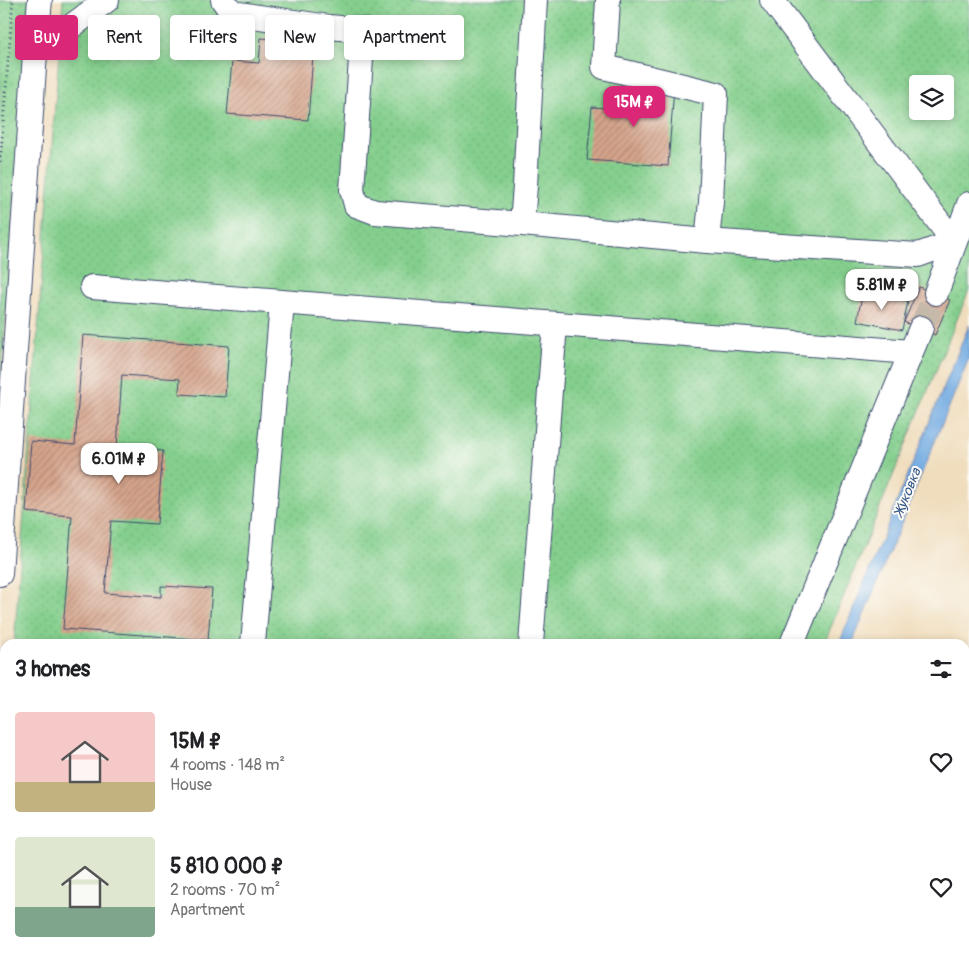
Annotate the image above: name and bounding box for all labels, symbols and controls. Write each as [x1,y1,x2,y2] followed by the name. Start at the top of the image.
[15,15,78,60] chip: Buy
[88,15,160,60] chip: Rent
[170,15,255,60] chip: Filters
[265,15,334,60] chip: New
[344,15,464,60] chip: Apartment
[909,75,954,120] map controls
[909,75,954,120] button: layers
[599,86,669,128] pin: 15M ₽
[614,92,654,112] text: 15M ₽
[836,268,928,311] pin: 5.81M ₽
[856,275,908,295] text: 5.81M ₽
[73,442,165,485] pin: 6.01M ₽
[92,449,146,469] text: 6.01M ₽
[890,465,925,520] water label: Жуковка
[927,655,955,683] icon: filters
[15,656,90,683] text: 3 homes
[170,728,222,755] text: 15M ₽
[55,732,115,792] icon: home
[927,748,955,776] icon: heart
[170,755,285,775] text: 4 rooms · 148 m²
[170,775,212,795] text: House
[170,853,284,880] text: 5 810 000 ₽
[55,857,115,917] icon: home
[927,873,955,901] icon: heart
[170,880,280,900] text: 2 rooms · 70 m²
[170,900,245,920] text: Apartment

